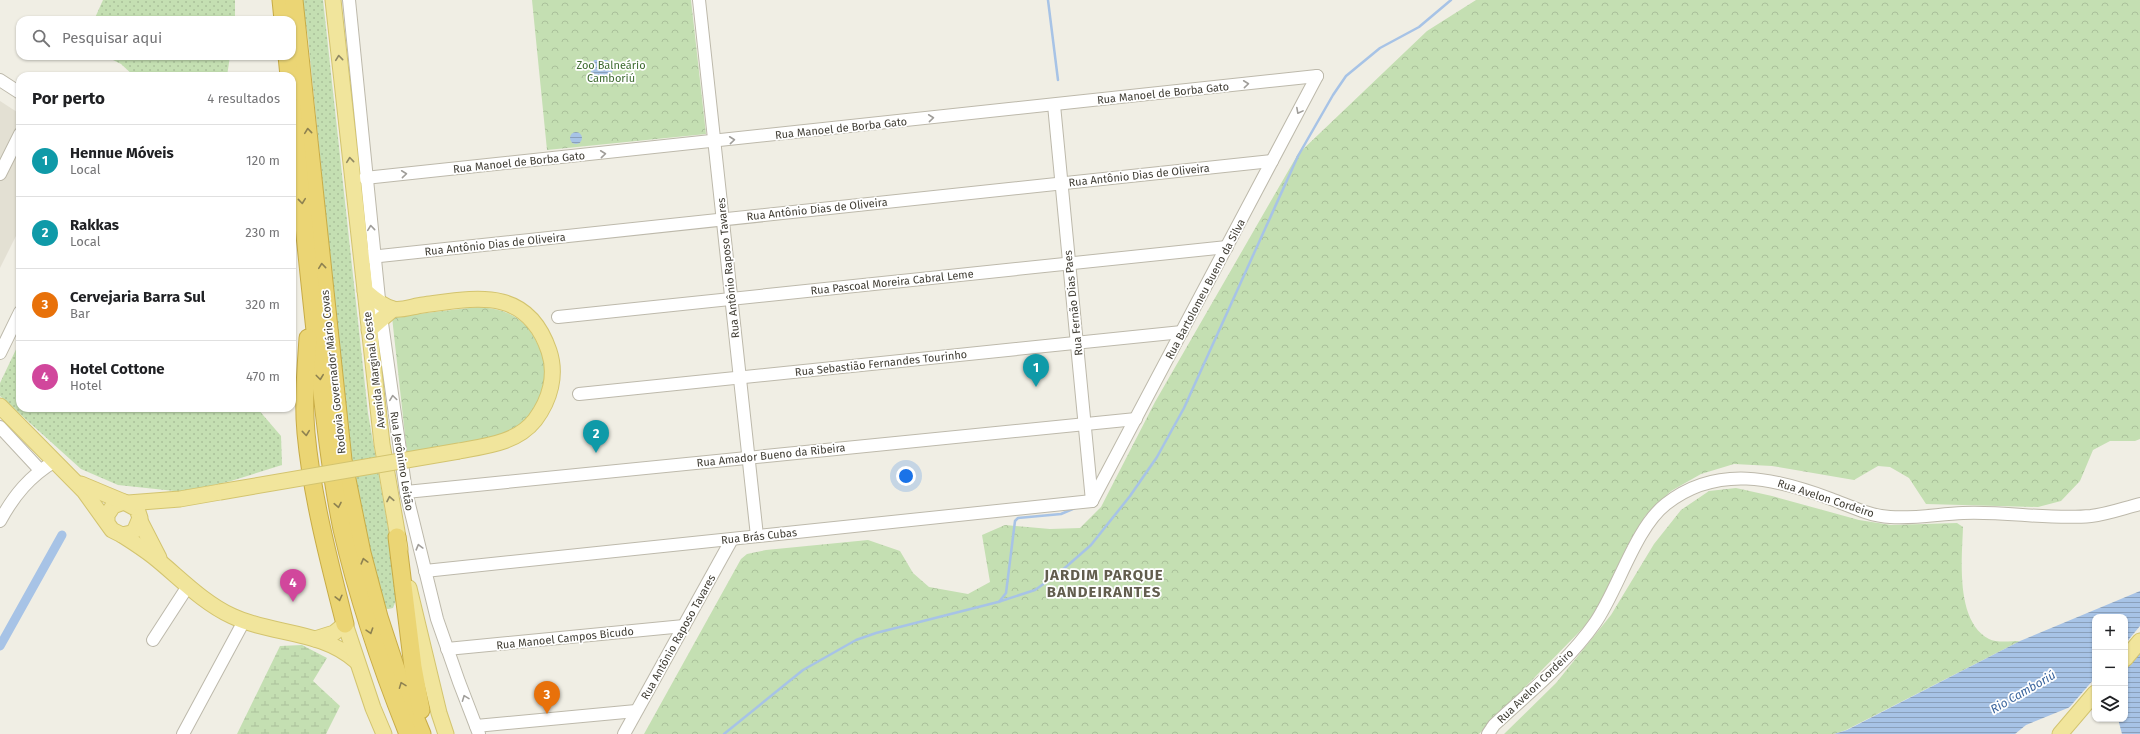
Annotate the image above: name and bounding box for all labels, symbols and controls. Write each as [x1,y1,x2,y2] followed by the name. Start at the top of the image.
[16,16,296,60] search box
[30,27,52,49] icon: search
[62,29,162,47] text: Pesquisar aqui
[335,55,344,61] one-way arrow
[576,59,646,85] park label: Zoo Balneário Camboriú
[1096,80,1230,107] street label: Rua Manoel de Borba Gato
[1243,80,1249,89] one-way arrow
[32,88,105,109] text: Por perto
[207,91,280,106] text: 4 resultados
[1296,107,1304,114] one-way arrow
[928,114,934,123] one-way arrow
[774,115,908,142] street label: Rua Manoel de Borba Gato
[303,128,312,134] one-way arrow
[729,136,735,145] one-way arrow
[70,144,174,162] text: Hennue Móveis
[452,149,586,176] street label: Rua Manoel de Borba Gato
[600,149,606,158] one-way arrow
[42,153,48,168] text: 1
[246,153,280,168] text: 120 m
[346,157,355,163] one-way arrow
[70,162,101,177] text: Local
[1068,162,1210,189] street label: Rua Antônio Dias de Oliveira
[401,170,407,179] one-way arrow
[746,196,888,223] street label: Rua Antônio Dias de Oliveira
[715,197,742,339] street label: Rua Antônio Raposo Tavares
[297,198,306,204] one-way arrow
[70,216,119,234] text: Rakkas
[1163,217,1248,362] street label: Rua Bartolomeu Bueno da Silva
[42,225,48,240] text: 2
[245,225,280,240] text: 230 m
[367,225,376,231] one-way arrow
[424,231,566,258] street label: Rua Antônio Dias de Oliveira
[70,234,101,249] text: Local
[1061,250,1086,356] street label: Rua Fernão Dias Paes
[317,263,326,269] one-way arrow
[810,267,974,298] street label: Rua Pascoal Moreira Cabral Leme
[70,288,205,306] text: Cervejaria Barra Sul
[318,289,349,454] street label: Rodovia Governador Mário Covas
[42,297,48,312] text: 3
[245,297,280,312] text: 320 m
[70,306,90,321] text: Bar
[361,311,388,429] street label: Avenida Marginal Oeste
[794,348,968,379] street label: Rua Sebastião Fernandes Tourinho
[1023,354,1049,387] pin: 1
[70,360,165,378] text: Hotel Cottone
[41,369,49,384] text: 4
[246,369,280,384] text: 470 m
[315,374,324,380] one-way arrow
[70,378,102,393] text: Hotel
[389,395,398,401] one-way arrow
[387,410,416,512] street label: Rua Jerônimo Leitão
[583,420,609,453] pin: 2
[301,430,310,436] one-way arrow
[696,441,846,470] street label: Rua Amador Bueno da Ribeira
[896,466,916,486] your location
[1776,477,1876,520] street label: Rua Avelon Cordeiro
[387,495,395,502] one-way arrow
[333,502,342,508] one-way arrow
[720,526,798,547] street label: Rua Brás Cubas
[415,544,424,551] one-way arrow
[360,558,368,564] one-way arrow
[1043,566,1164,601] district label: JARDIM PARQUE BANDEIRANTES
[280,569,306,602] pin: 4
[639,572,718,702] street label: Rua Antônio Raposo Tavares
[334,595,342,602] one-way arrow
[2092,614,2128,722] map controls
[2092,614,2128,650] button: +
[496,625,635,652] street label: Rua Manoel Campos Bicudo
[365,628,374,635] one-way arrow
[1495,647,1576,726] street label: Rua Avelon Cordeiro
[2092,650,2128,686] button: −
[1988,668,2058,716] water label: Rio Camboriú
[399,681,407,688] one-way arrow
[534,681,560,714] pin: 3
[2092,686,2128,722] button: layers
[461,694,469,701] one-way arrow

